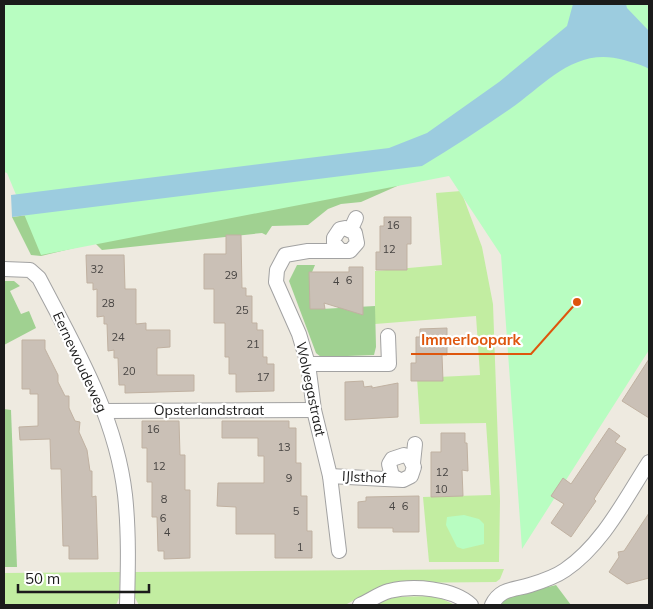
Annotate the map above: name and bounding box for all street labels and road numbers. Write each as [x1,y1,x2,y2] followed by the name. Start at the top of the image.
[49,309,111,415] street label: Eernewoudeweg
[292,340,330,438] street label: Wolvegastraat
[154,401,264,419] street label: Opsterlandstraat
[341,467,387,487] street label: IJlsthof

